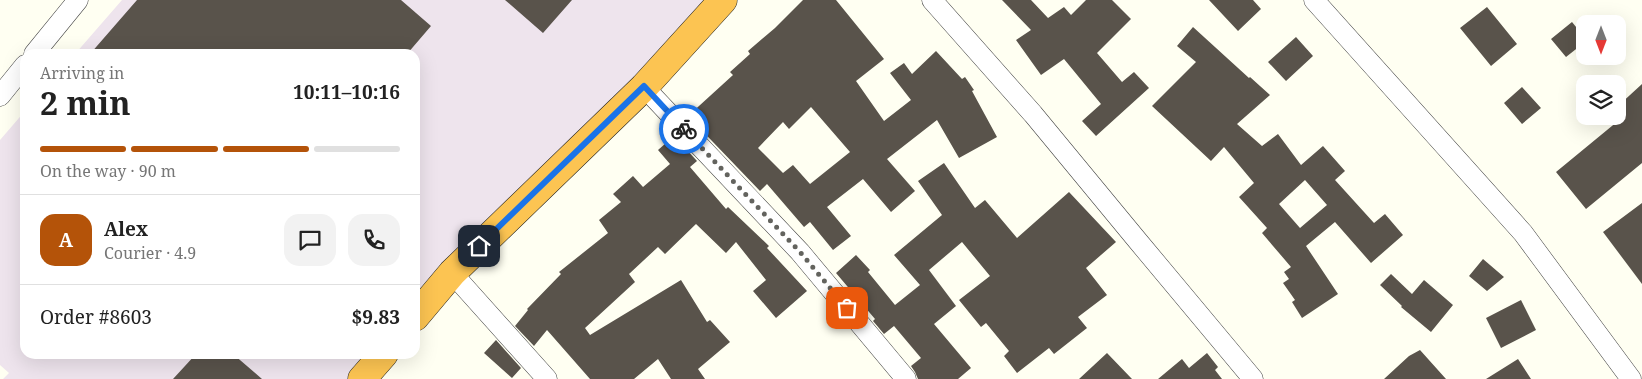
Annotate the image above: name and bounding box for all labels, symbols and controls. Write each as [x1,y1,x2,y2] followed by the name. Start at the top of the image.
[1576,15,1626,65] north arrow
[1576,15,1626,125] map controls
[40,62,124,84] text: Arriving in
[1576,75,1626,125] button: layers
[293,79,400,105] text: 10:11–10:16
[40,81,131,124] text: 2 min
[659,104,709,154] courier
[670,115,698,143] icon: bike
[40,160,176,182] text: On the way · 90 m
[284,214,336,266] button: chat
[348,214,400,266] button: phone
[104,216,148,242] text: Alex
[458,225,500,267] pin
[59,227,73,253] text: A
[465,232,493,260] icon: home
[104,242,196,264] text: Courier · 4.9
[826,287,868,329] pin
[833,294,861,322] icon: bag
[40,304,152,330] text: Order #8603
[351,304,400,330] text: $9.83

